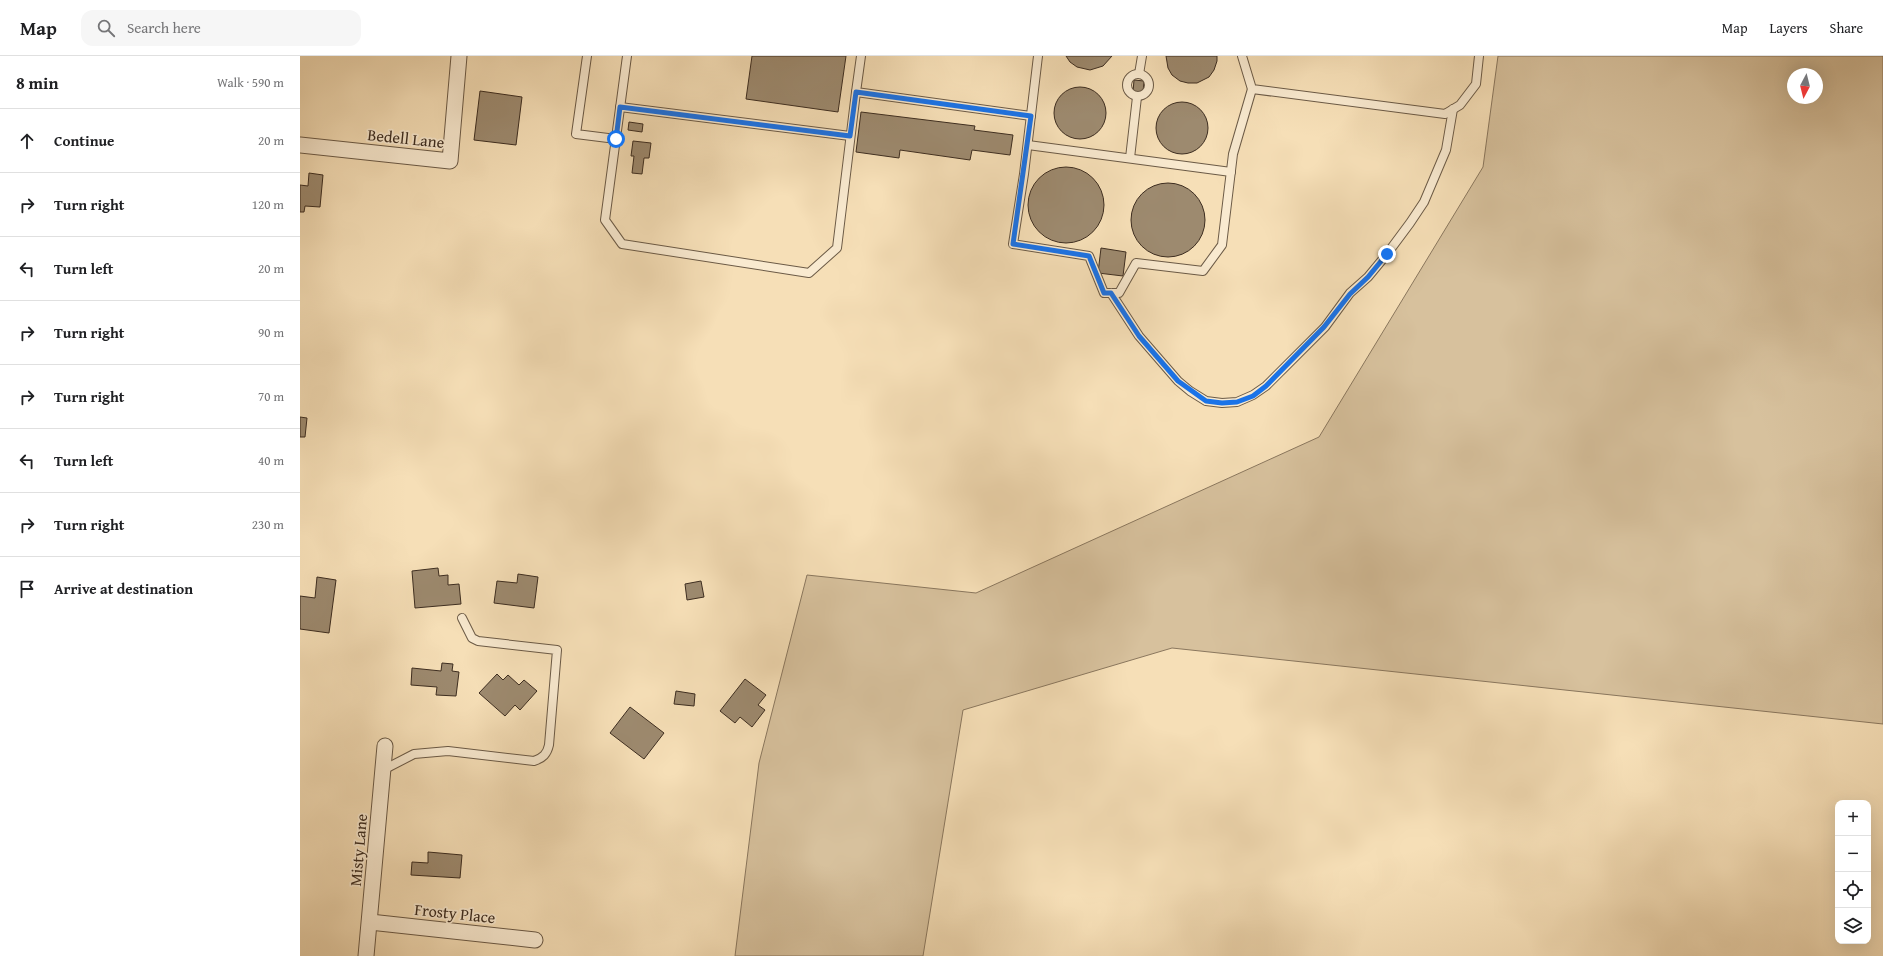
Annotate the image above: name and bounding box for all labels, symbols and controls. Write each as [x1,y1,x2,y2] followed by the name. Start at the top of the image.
[81,10,361,46] search box
[20,14,57,42] text: Map
[95,17,117,39] icon: search
[127,17,201,38] text: Search here
[1722,18,1748,38] text: Map
[1770,18,1808,38] text: Layers
[1830,18,1863,38] text: Share
[1787,68,1823,104] north arrow
[16,70,58,95] text: 8 min
[217,73,284,92] text: Walk · 590 m
[366,122,446,154] street label: Bedell Lane
[16,130,38,152] icon: ahead
[54,130,115,151] text: Continue
[607,130,625,148] route start
[258,131,284,150] text: 20 m
[16,194,38,216] icon: right
[54,194,125,215] text: Turn right
[252,195,284,214] text: 120 m
[1378,245,1396,263] route end
[16,258,38,280] icon: left
[54,258,113,279] text: Turn left
[258,259,284,278] text: 20 m
[16,322,38,344] icon: right
[54,322,125,343] text: Turn right
[258,323,284,342] text: 90 m
[16,386,38,408] icon: right
[54,386,125,407] text: Turn right
[258,387,284,406] text: 70 m
[16,450,38,472] icon: left
[54,450,113,471] text: Turn left
[258,451,284,470] text: 40 m
[16,514,38,536] icon: right
[54,514,125,535] text: Turn right
[252,515,284,534] text: 230 m
[16,578,38,600] icon: arrive
[54,578,193,599] text: Arrive at destination
[1835,800,1871,944] map controls
[1835,800,1871,836] button: +
[343,813,373,887] street label: Misty Lane
[1835,836,1871,872] button: −
[1835,872,1871,908] button: locate
[413,897,497,929] street label: Frosty Place
[1835,908,1871,944] button: layers

